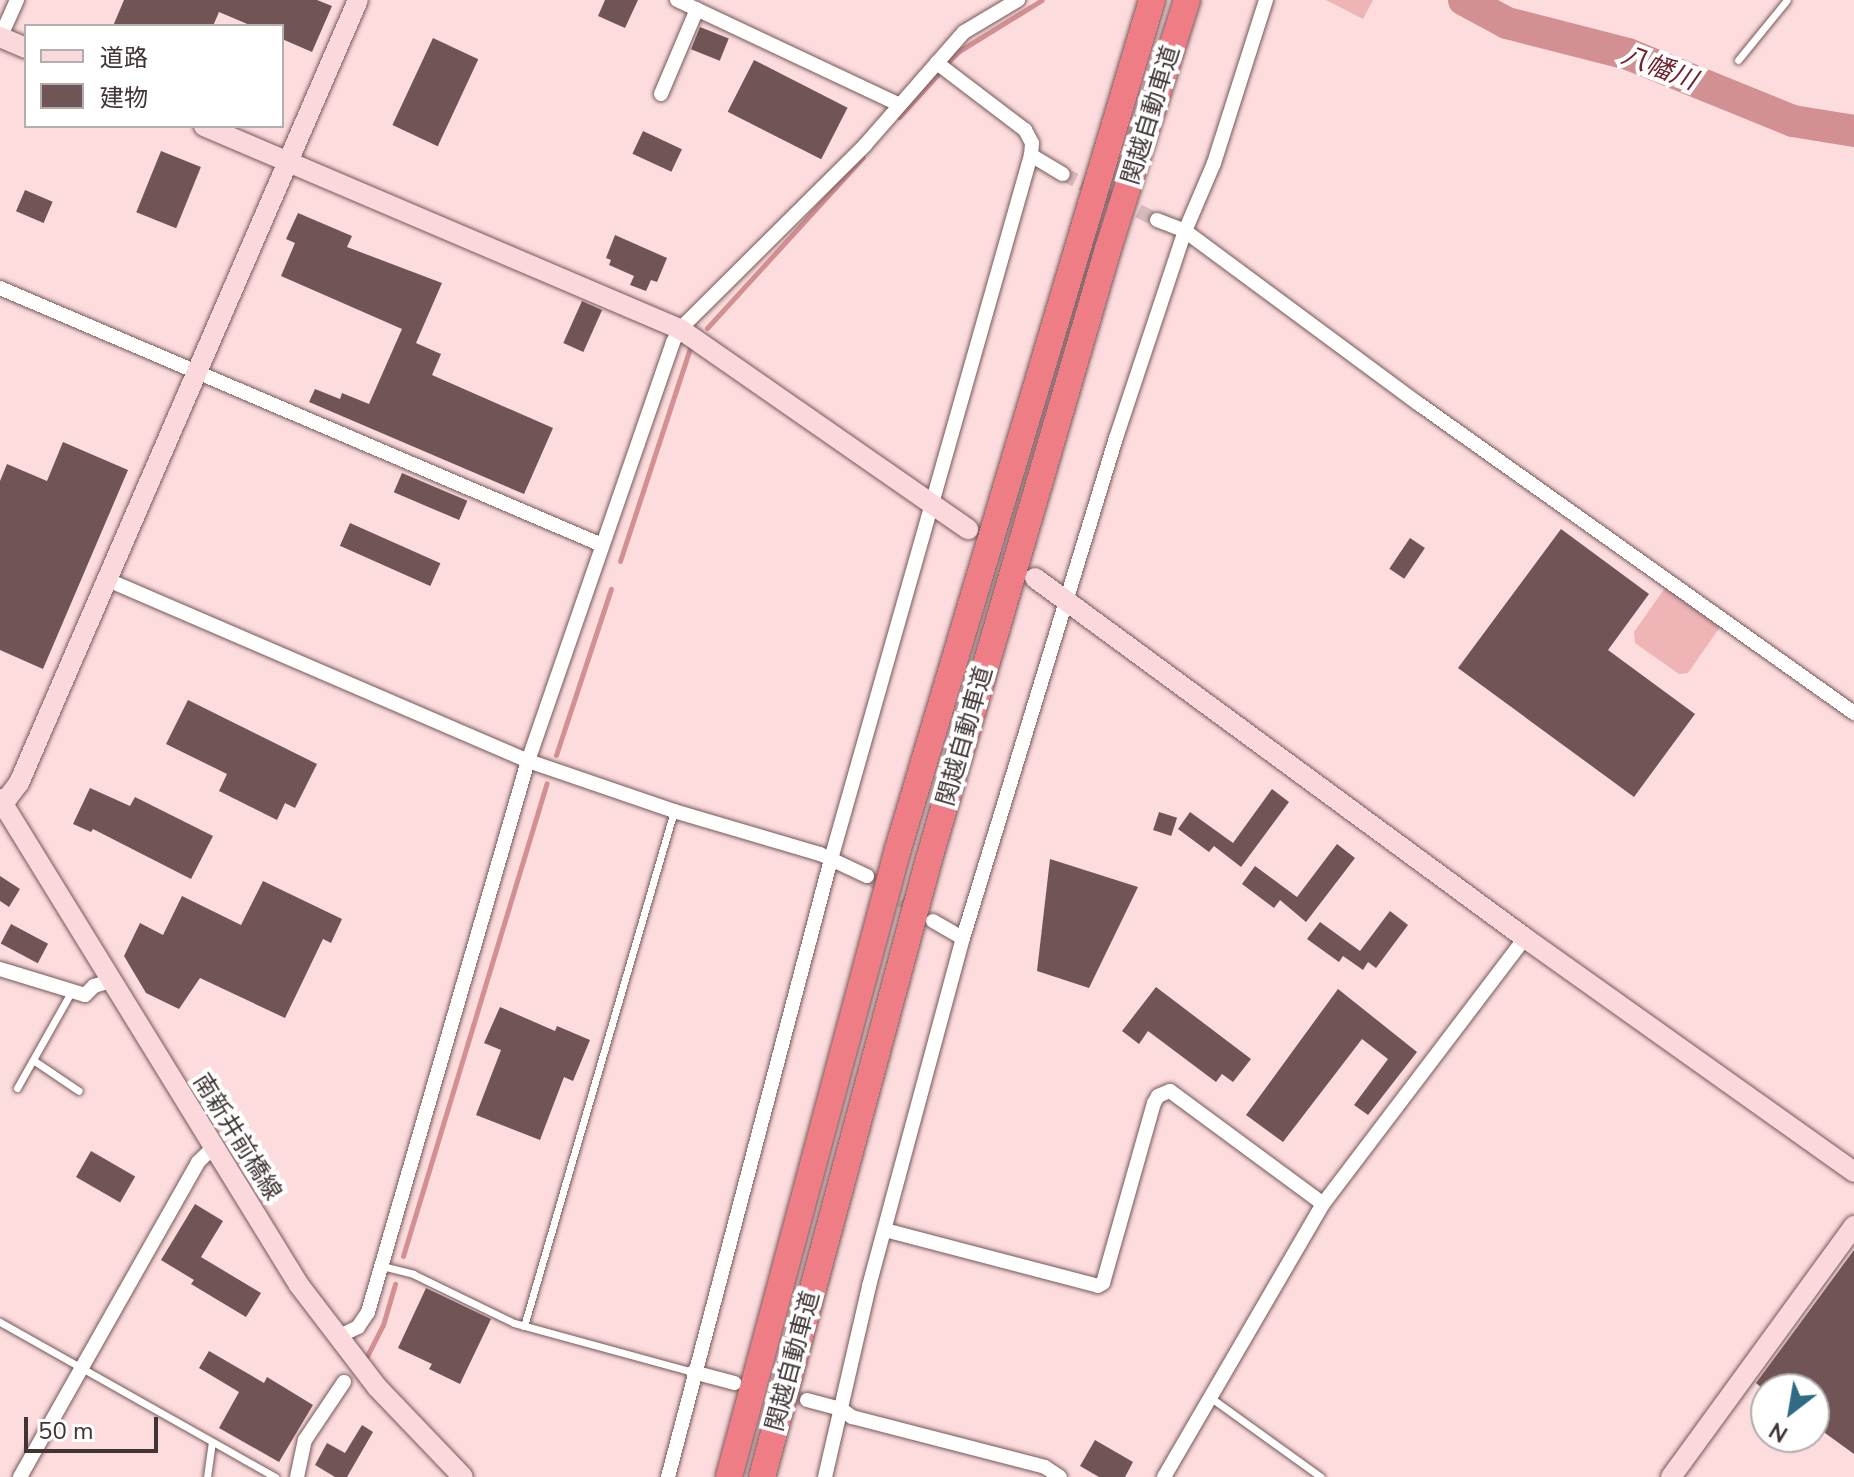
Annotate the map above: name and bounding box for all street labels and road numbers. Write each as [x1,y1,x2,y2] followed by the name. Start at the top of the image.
[1116,42,1186,188] street label: 関越自動車道
[931,663,999,809] street label: 関越自動車道
[187,1068,287,1206] street label: 南新井前橋線
[760,1288,826,1434] street label: 関越自動車道

